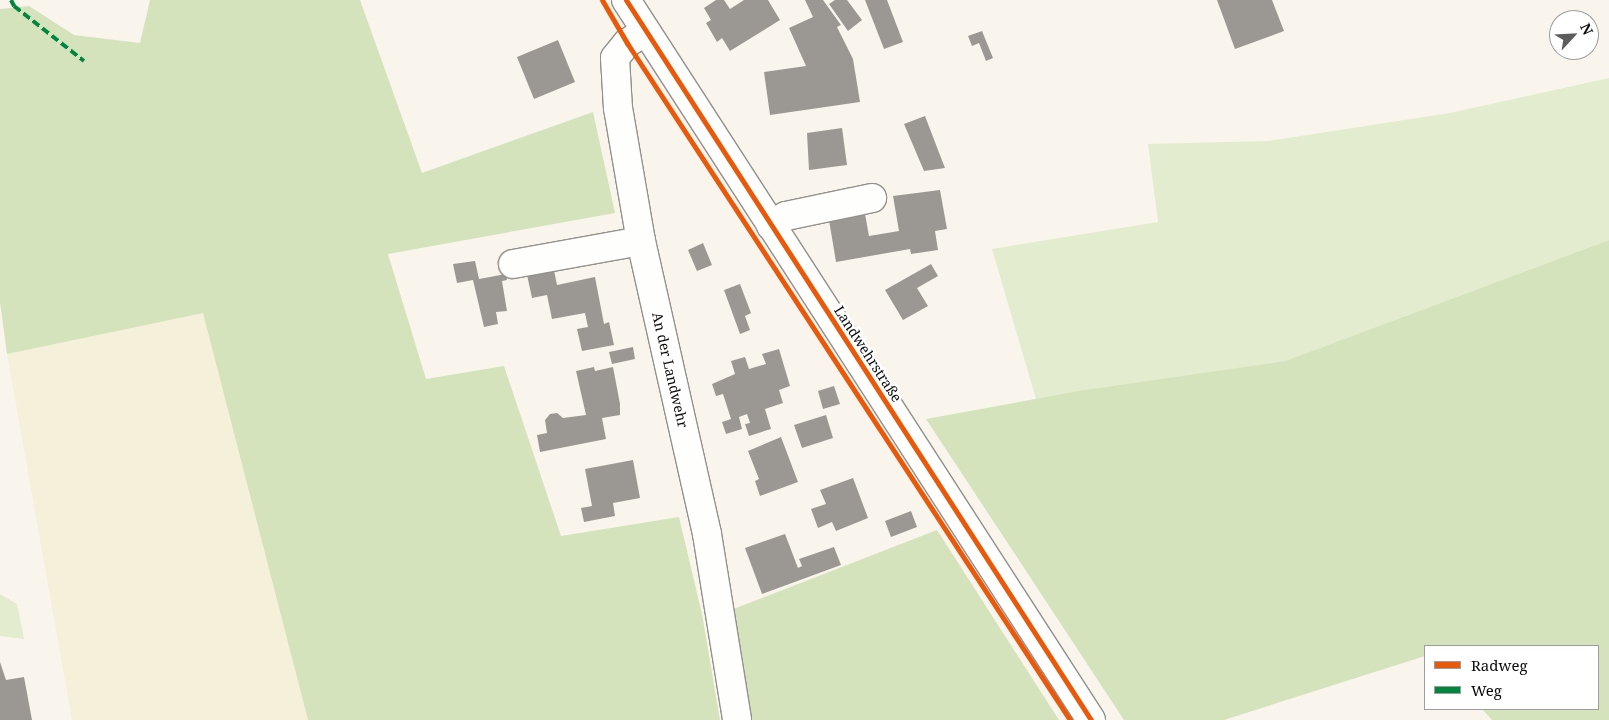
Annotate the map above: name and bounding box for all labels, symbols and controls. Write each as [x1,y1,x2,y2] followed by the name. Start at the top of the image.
[1549,10,1599,60] north arrow
[1576,20,1598,38] text: N
[831,303,905,405] street label: Landwehrstraße
[649,311,691,429] street label: An der Landwehr
[1424,645,1599,710] legend
[1471,655,1528,675] text: Radweg
[1471,680,1502,700] text: Weg

